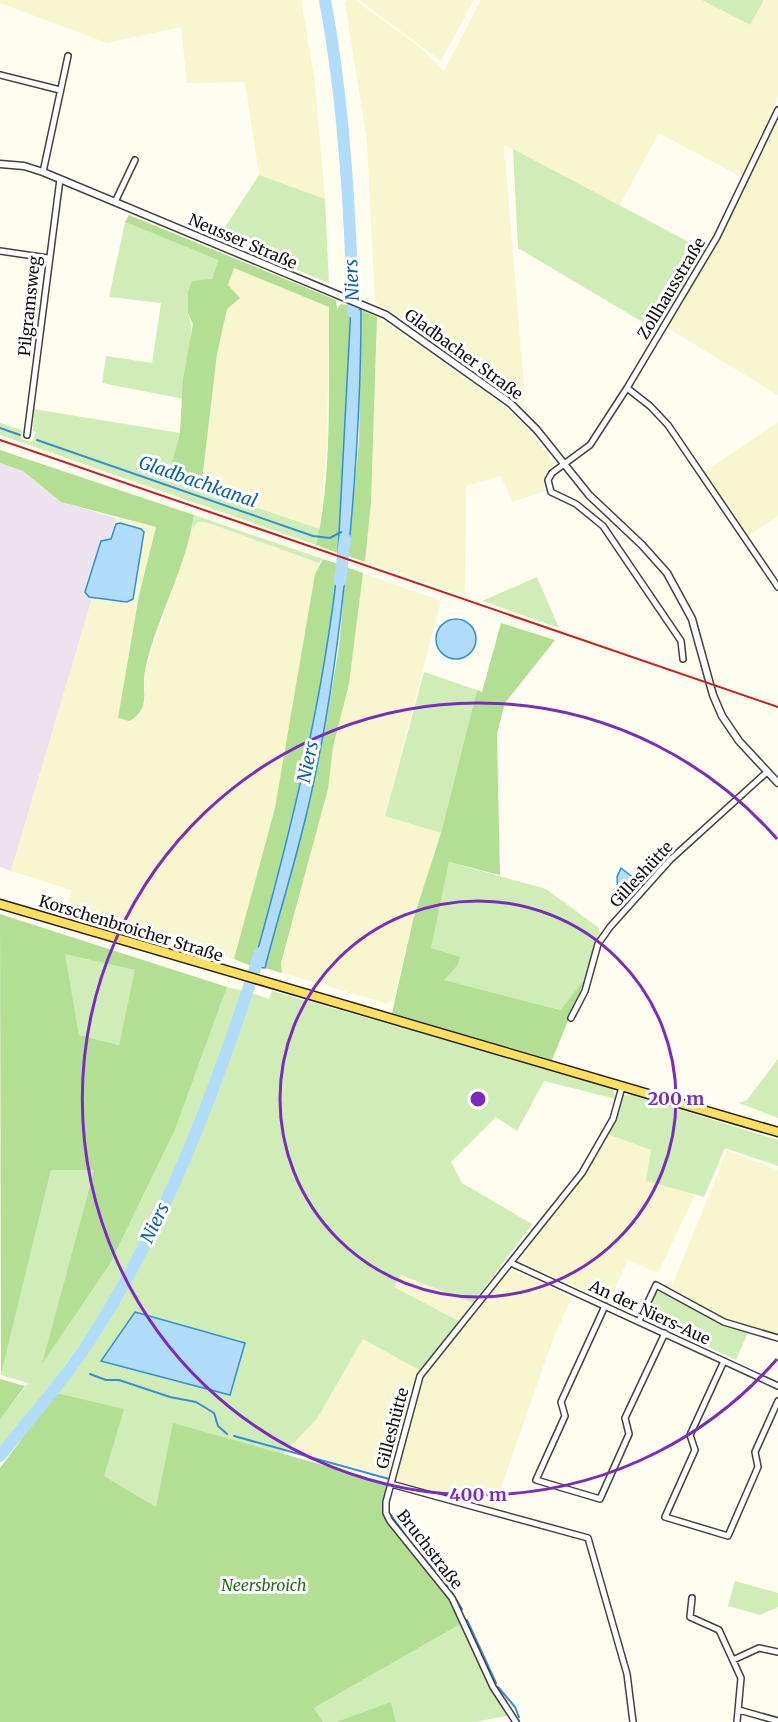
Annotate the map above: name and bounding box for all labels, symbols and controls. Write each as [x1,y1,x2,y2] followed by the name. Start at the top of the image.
[186,209,300,273] street label: Neusser Straße
[633,234,709,342] street label: Zollhausstraße
[14,255,44,357] street label: Pilgramsweg
[339,259,364,301] water label: Niers
[401,304,527,404] street label: Gladbacher Straße
[136,451,260,513] water label: Gladbachkanal
[292,739,323,785] water label: Niers
[605,837,677,911] street label: Gilleshütte
[37,890,225,966] street label: Korschenbroicher Straße
[648,1087,704,1110] text: 200 m
[468,1089,488,1109] centre of rings
[135,1199,174,1247] water label: Niers
[585,1275,714,1349] street label: An der Niers-Aue
[372,1385,412,1471] street label: Gilleshütte
[449,1483,507,1506] text: 400 m
[393,1505,467,1593] street label: Bruchstraße
[221,1575,307,1595] park label: Neersbroich

